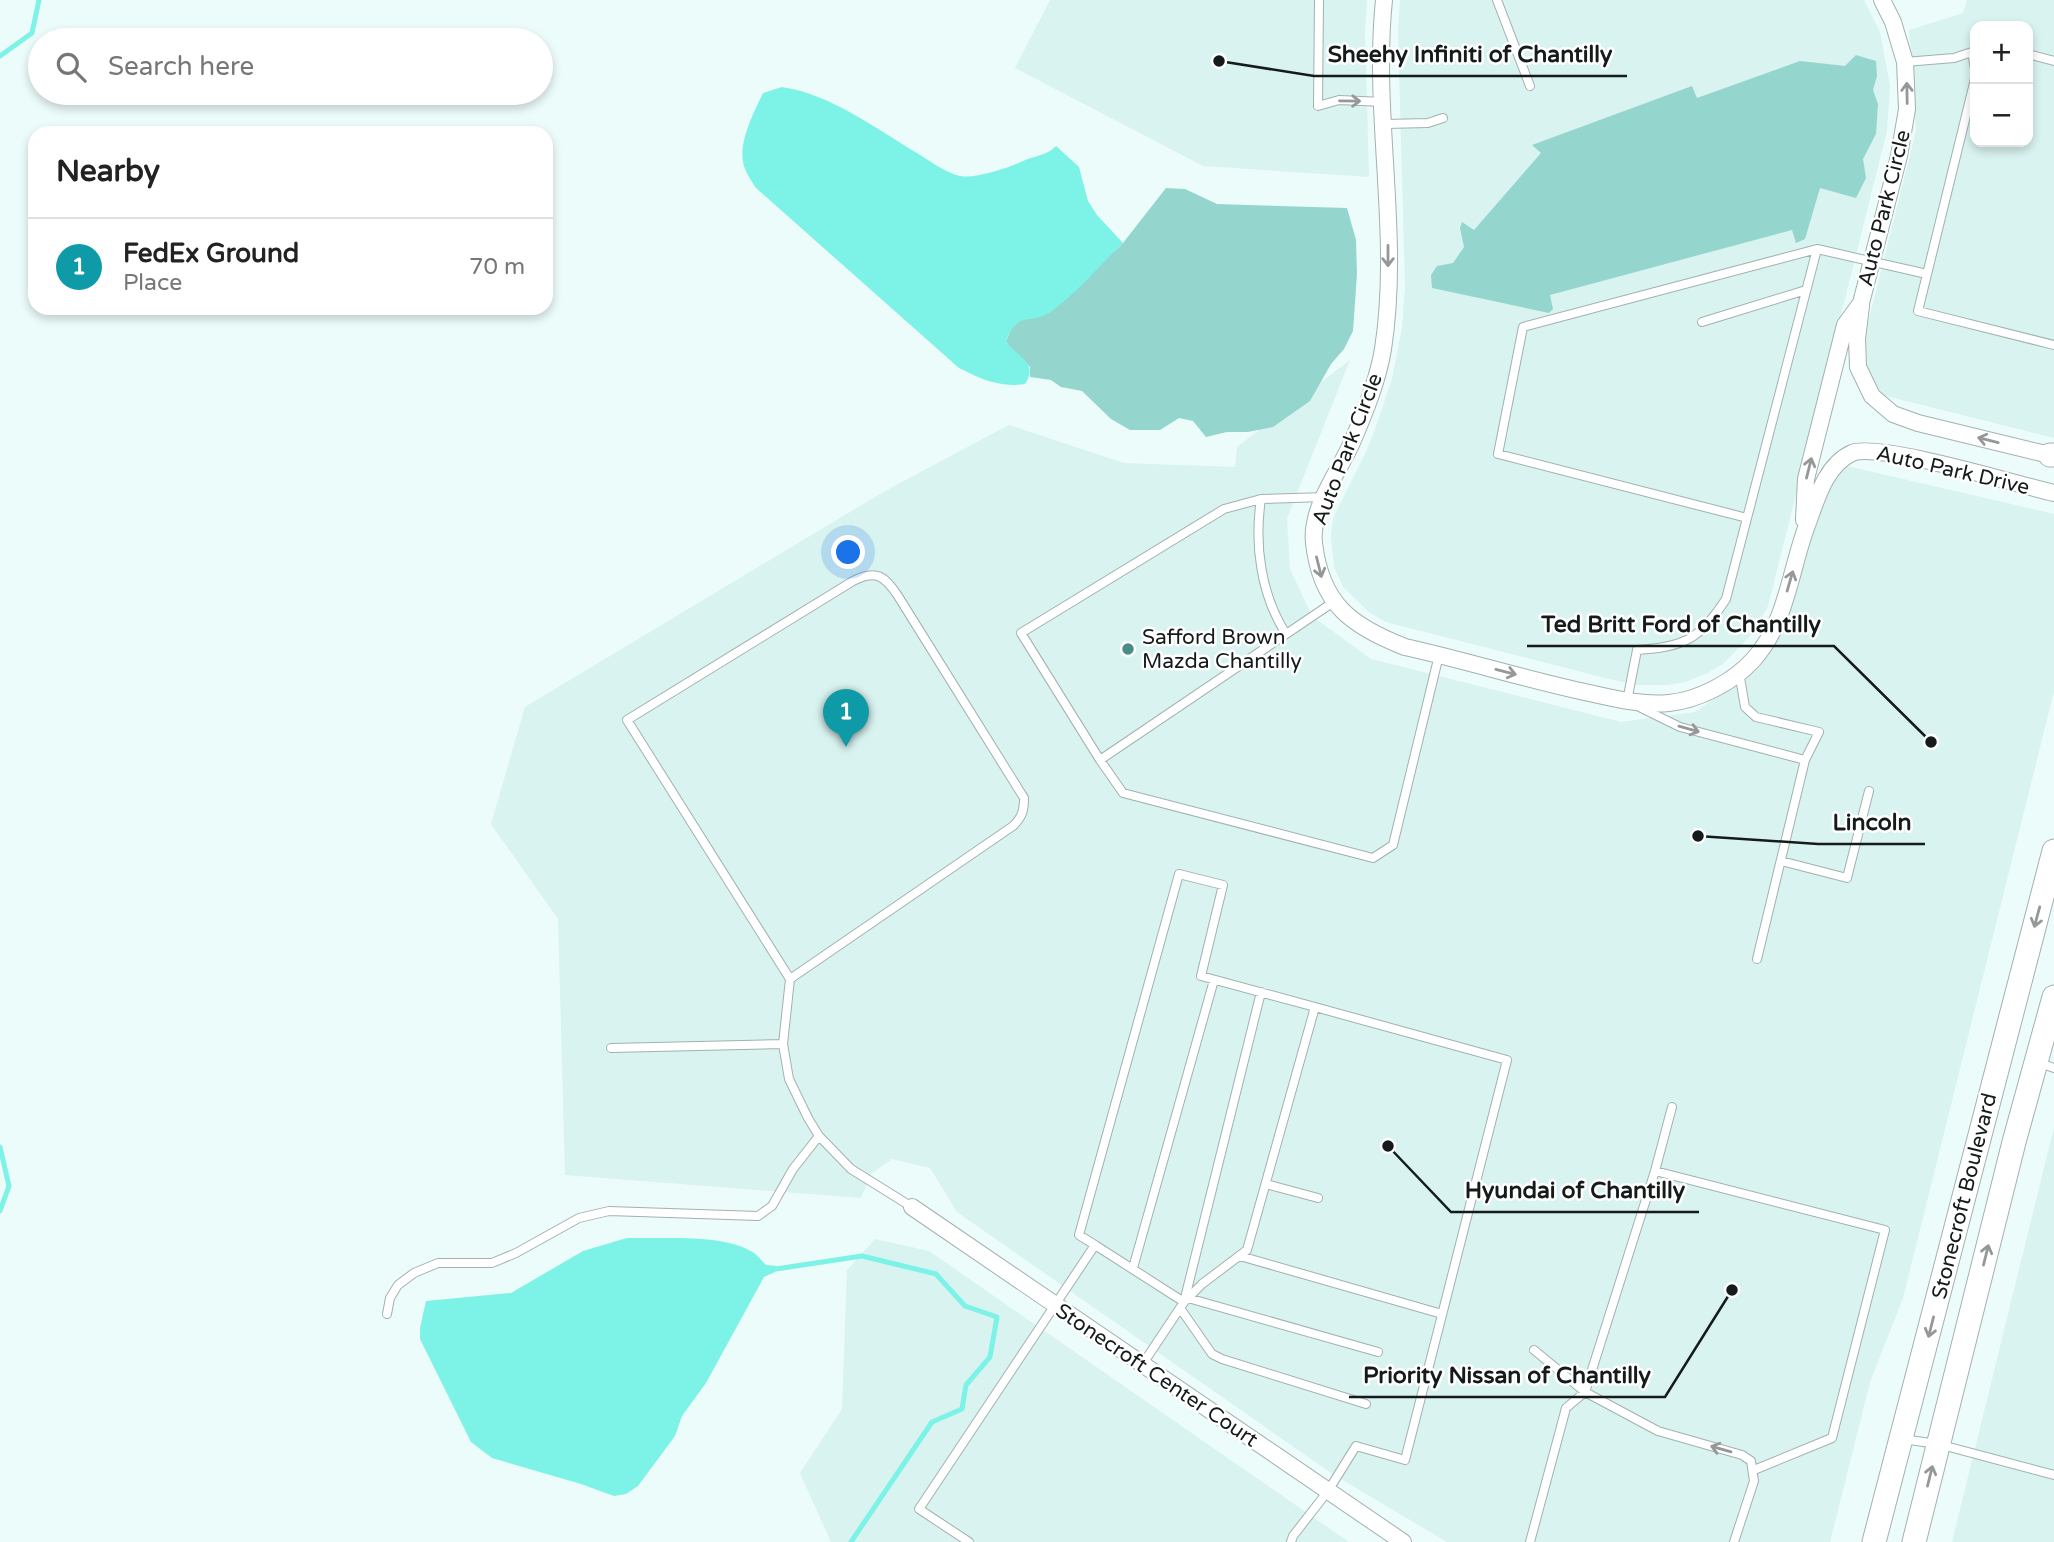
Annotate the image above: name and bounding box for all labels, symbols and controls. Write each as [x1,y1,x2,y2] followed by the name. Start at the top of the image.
[1970,21,2033,147] map controls
[1970,21,2033,84] button: +
[28,28,553,105] search box
[1314,32,1627,76] callout: Sheehy Infiniti of Chantilly
[1328,41,1613,69] text: Sheehy Infiniti of Chantilly
[52,48,90,86] icon: search
[108,51,254,82] text: Search here
[1900,82,1914,105] one-way arrow
[1970,84,2033,147] button: −
[1339,94,1362,107] one-way arrow
[1853,127,1916,289] street label: Auto Park Circle
[56,153,160,190] text: Nearby
[123,238,299,269] text: FedEx Ground
[1381,244,1395,267] one-way arrow
[72,253,86,281] text: 1
[469,253,525,281] text: 70 m
[123,269,182,297] text: Place
[1307,370,1388,529] street label: Auto Park Circle
[1977,433,2000,446] one-way arrow
[1874,441,2032,500] street label: Auto Park Drive
[1803,457,1816,480] one-way arrow
[831,535,865,569] your location
[1313,555,1326,578] one-way arrow
[1785,570,1798,592] one-way arrow
[1527,602,1834,646] callout: Ted Britt Ford of Chantilly
[1540,611,1821,639] text: Ted Britt Ford of Chantilly
[1142,625,1302,674] place label: Safford Brown Mazda Chantilly
[1120,641,1136,657] marker: Safford Brown Mazda Chantilly
[1494,666,1517,679] one-way arrow
[823,689,869,747] pin: 1
[1678,724,1700,737] one-way arrow
[1818,800,1925,844] callout: Lincoln
[1833,809,1911,837] text: Lincoln
[2030,905,2043,928] one-way arrow
[1927,1090,2002,1302] street label: Stonecroft Boulevard
[1451,1168,1699,1212] callout: Hyundai of Chantilly
[1465,1177,1686,1205] text: Hyundai of Chantilly
[1980,1244,1993,1267] one-way arrow
[1051,1298,1263,1452] street label: Stonecroft Center Court
[1924,1315,1937,1338] one-way arrow
[1349,1353,1665,1397] callout: Priority Nissan of Chantilly
[1363,1362,1652,1390] text: Priority Nissan of Chantilly
[1710,1441,1732,1454] one-way arrow
[1924,1465,1937,1488] one-way arrow

